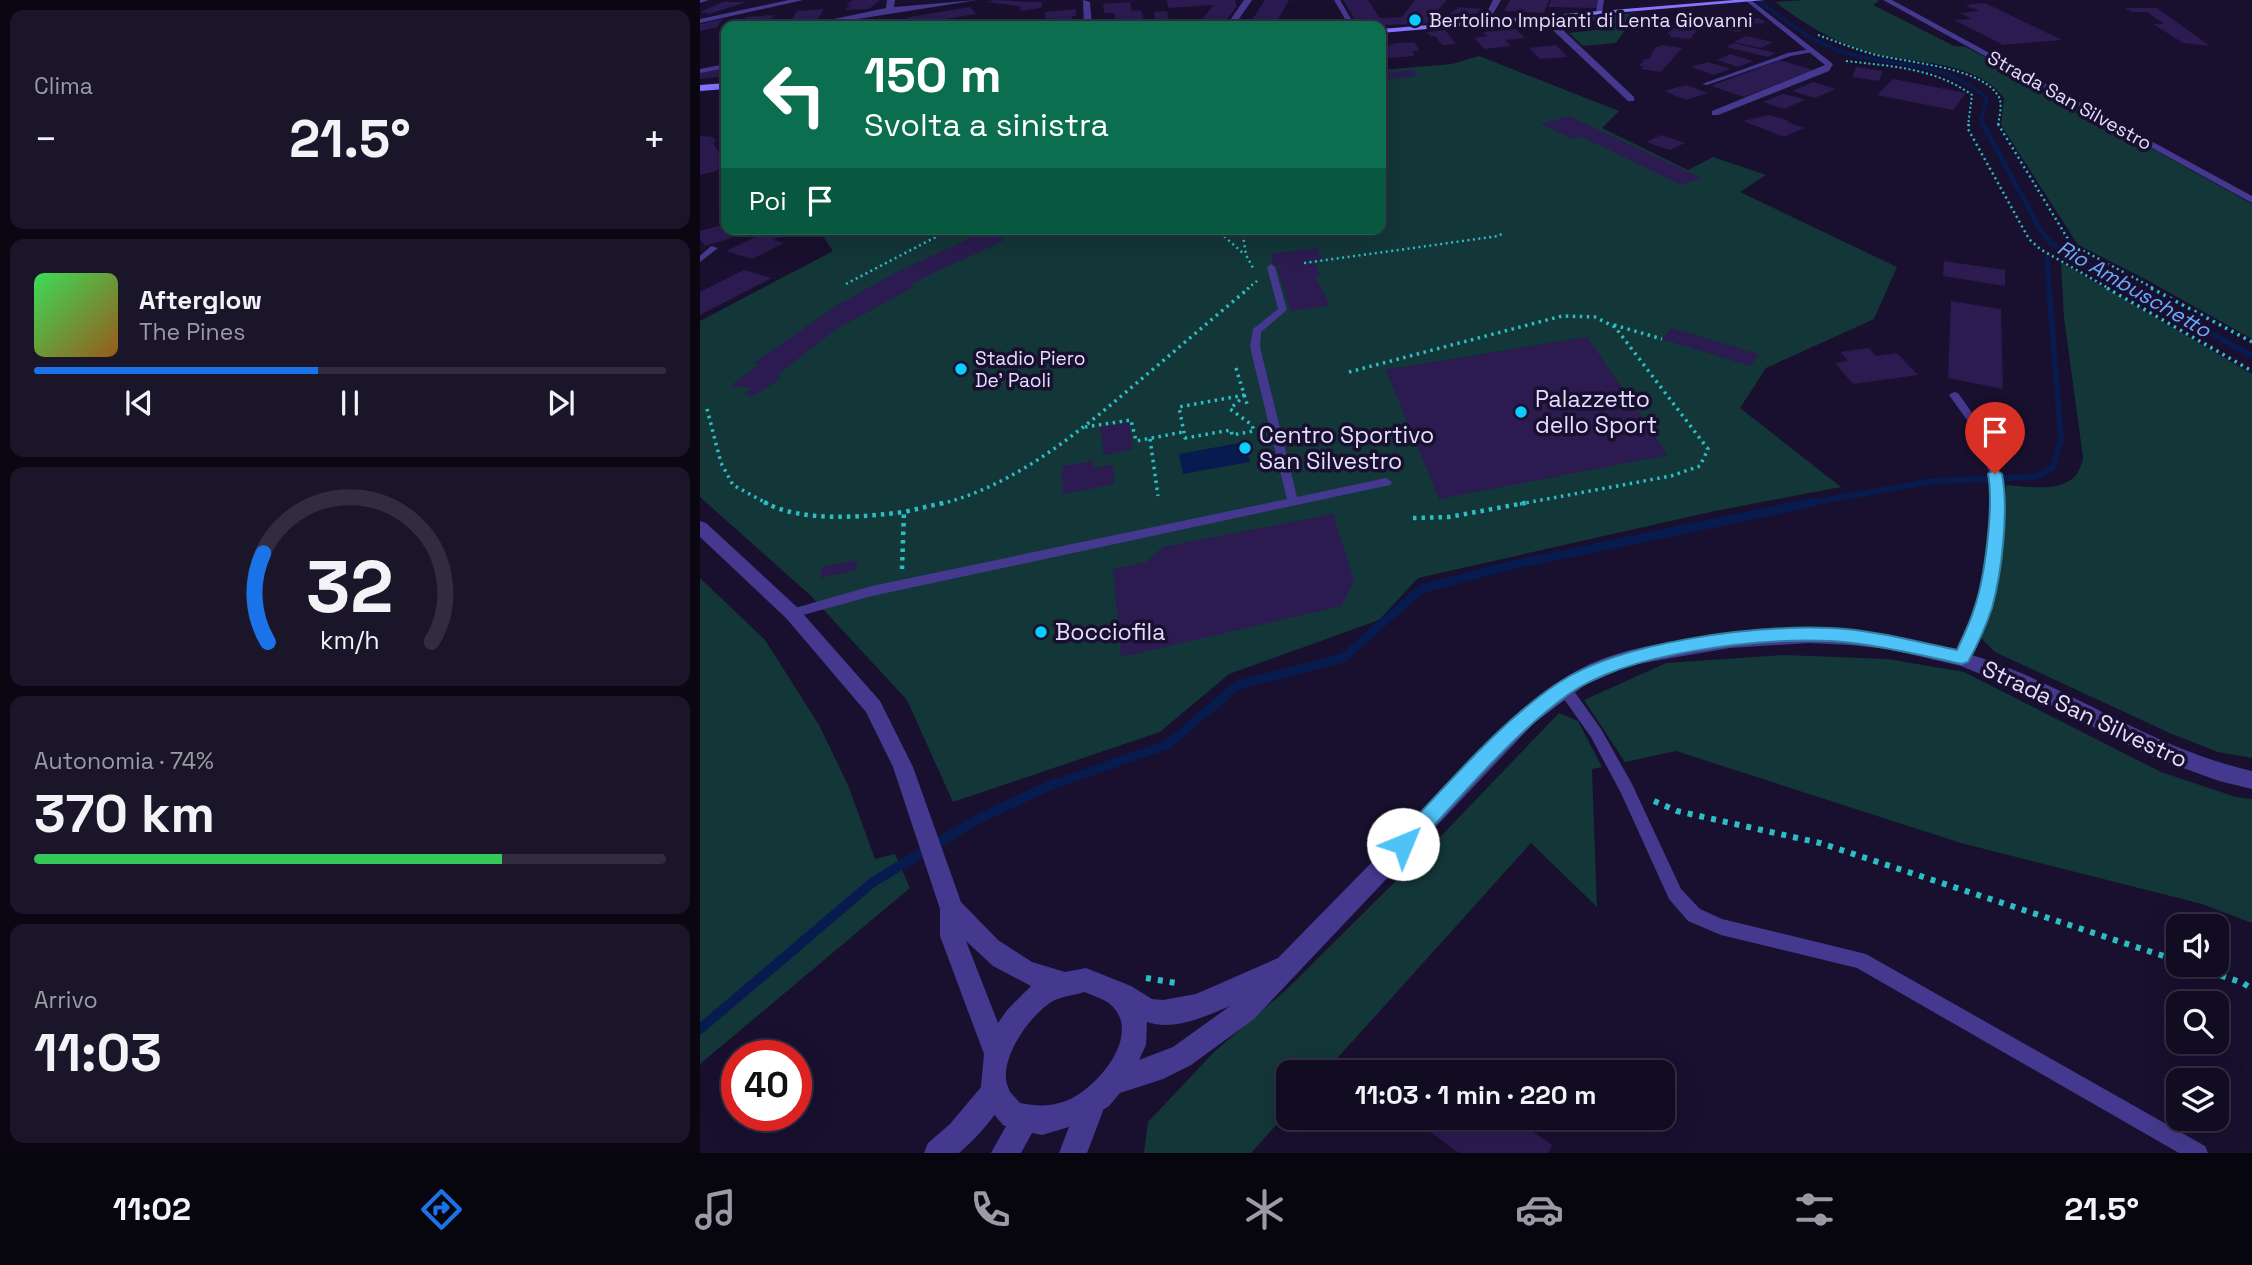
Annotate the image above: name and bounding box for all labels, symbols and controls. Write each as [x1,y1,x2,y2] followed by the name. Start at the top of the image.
[1429,8,1753,33] place label: Bertolino Impianti di Lenta Giovanni
[1407,12,1423,28] marker: Bertolino Impianti di Lenta Giovanni
[864,44,1002,106] text: 150 m
[1983,45,2156,156] street label: Strada San Silvestro
[749,49,840,140] icon: left
[34,71,93,101] text: Clima
[864,105,1109,145] text: Svolta a sinistra
[289,106,411,172] text: 21.5°
[34,115,58,163] text: −
[642,115,666,163] text: +
[801,182,839,220] icon: arrive
[749,184,787,218] text: Poi
[2053,234,2217,344] water label: Rio Ambuschetto
[139,283,262,317] text: Afterglow
[139,317,245,347] text: The Pines
[975,346,1085,393] place label: Stadio Piero De' Paoli
[953,361,969,377] marker: Stadio Piero De' Paoli
[120,384,158,422] icon: previous
[331,384,369,422] icon: pause
[542,384,580,422] icon: next
[1535,384,1657,440] place label: Palazzetto dello Sport
[1965,402,2025,474] pin
[1513,404,1529,420] marker: Palazzetto dello Sport
[1976,413,2014,451] icon: arrive
[1259,420,1434,476] place label: Centro Sportivo San Silvestro
[1237,440,1253,456] marker: Centro Sportivo San Silvestro
[306,541,394,634] text: 32
[1055,617,1165,647] place label: Bocciofila
[320,624,380,656] text: km/h
[1033,624,1049,640] marker: Bocciofila
[1978,653,2192,775] street label: Strada San Silvestro
[34,746,214,776] text: Autonomia · 74%
[34,781,215,847] text: 370 km
[1366,807,1440,881] position arrow
[2166,914,2229,1131] map controls
[2166,914,2229,977] button: sound
[34,985,98,1015] text: Arrivo
[2166,991,2229,1054] button: search
[34,1020,162,1086] text: 11:03
[721,1040,812,1131] speed limit sign: 40
[2166,1068,2229,1131] button: layers
[1355,1078,1596,1112] text: 11:03 · 1 min · 220 m
[417,1185,466,1234] icon: directions
[691,1185,740,1234] icon: music
[966,1185,1015,1234] icon: phone
[1240,1185,1289,1234] icon: climate
[1515,1185,1564,1234] icon: car
[1790,1185,1839,1234] icon: filters
[113,1189,191,1229] text: 11:02
[2064,1189,2139,1229] text: 21.5°

